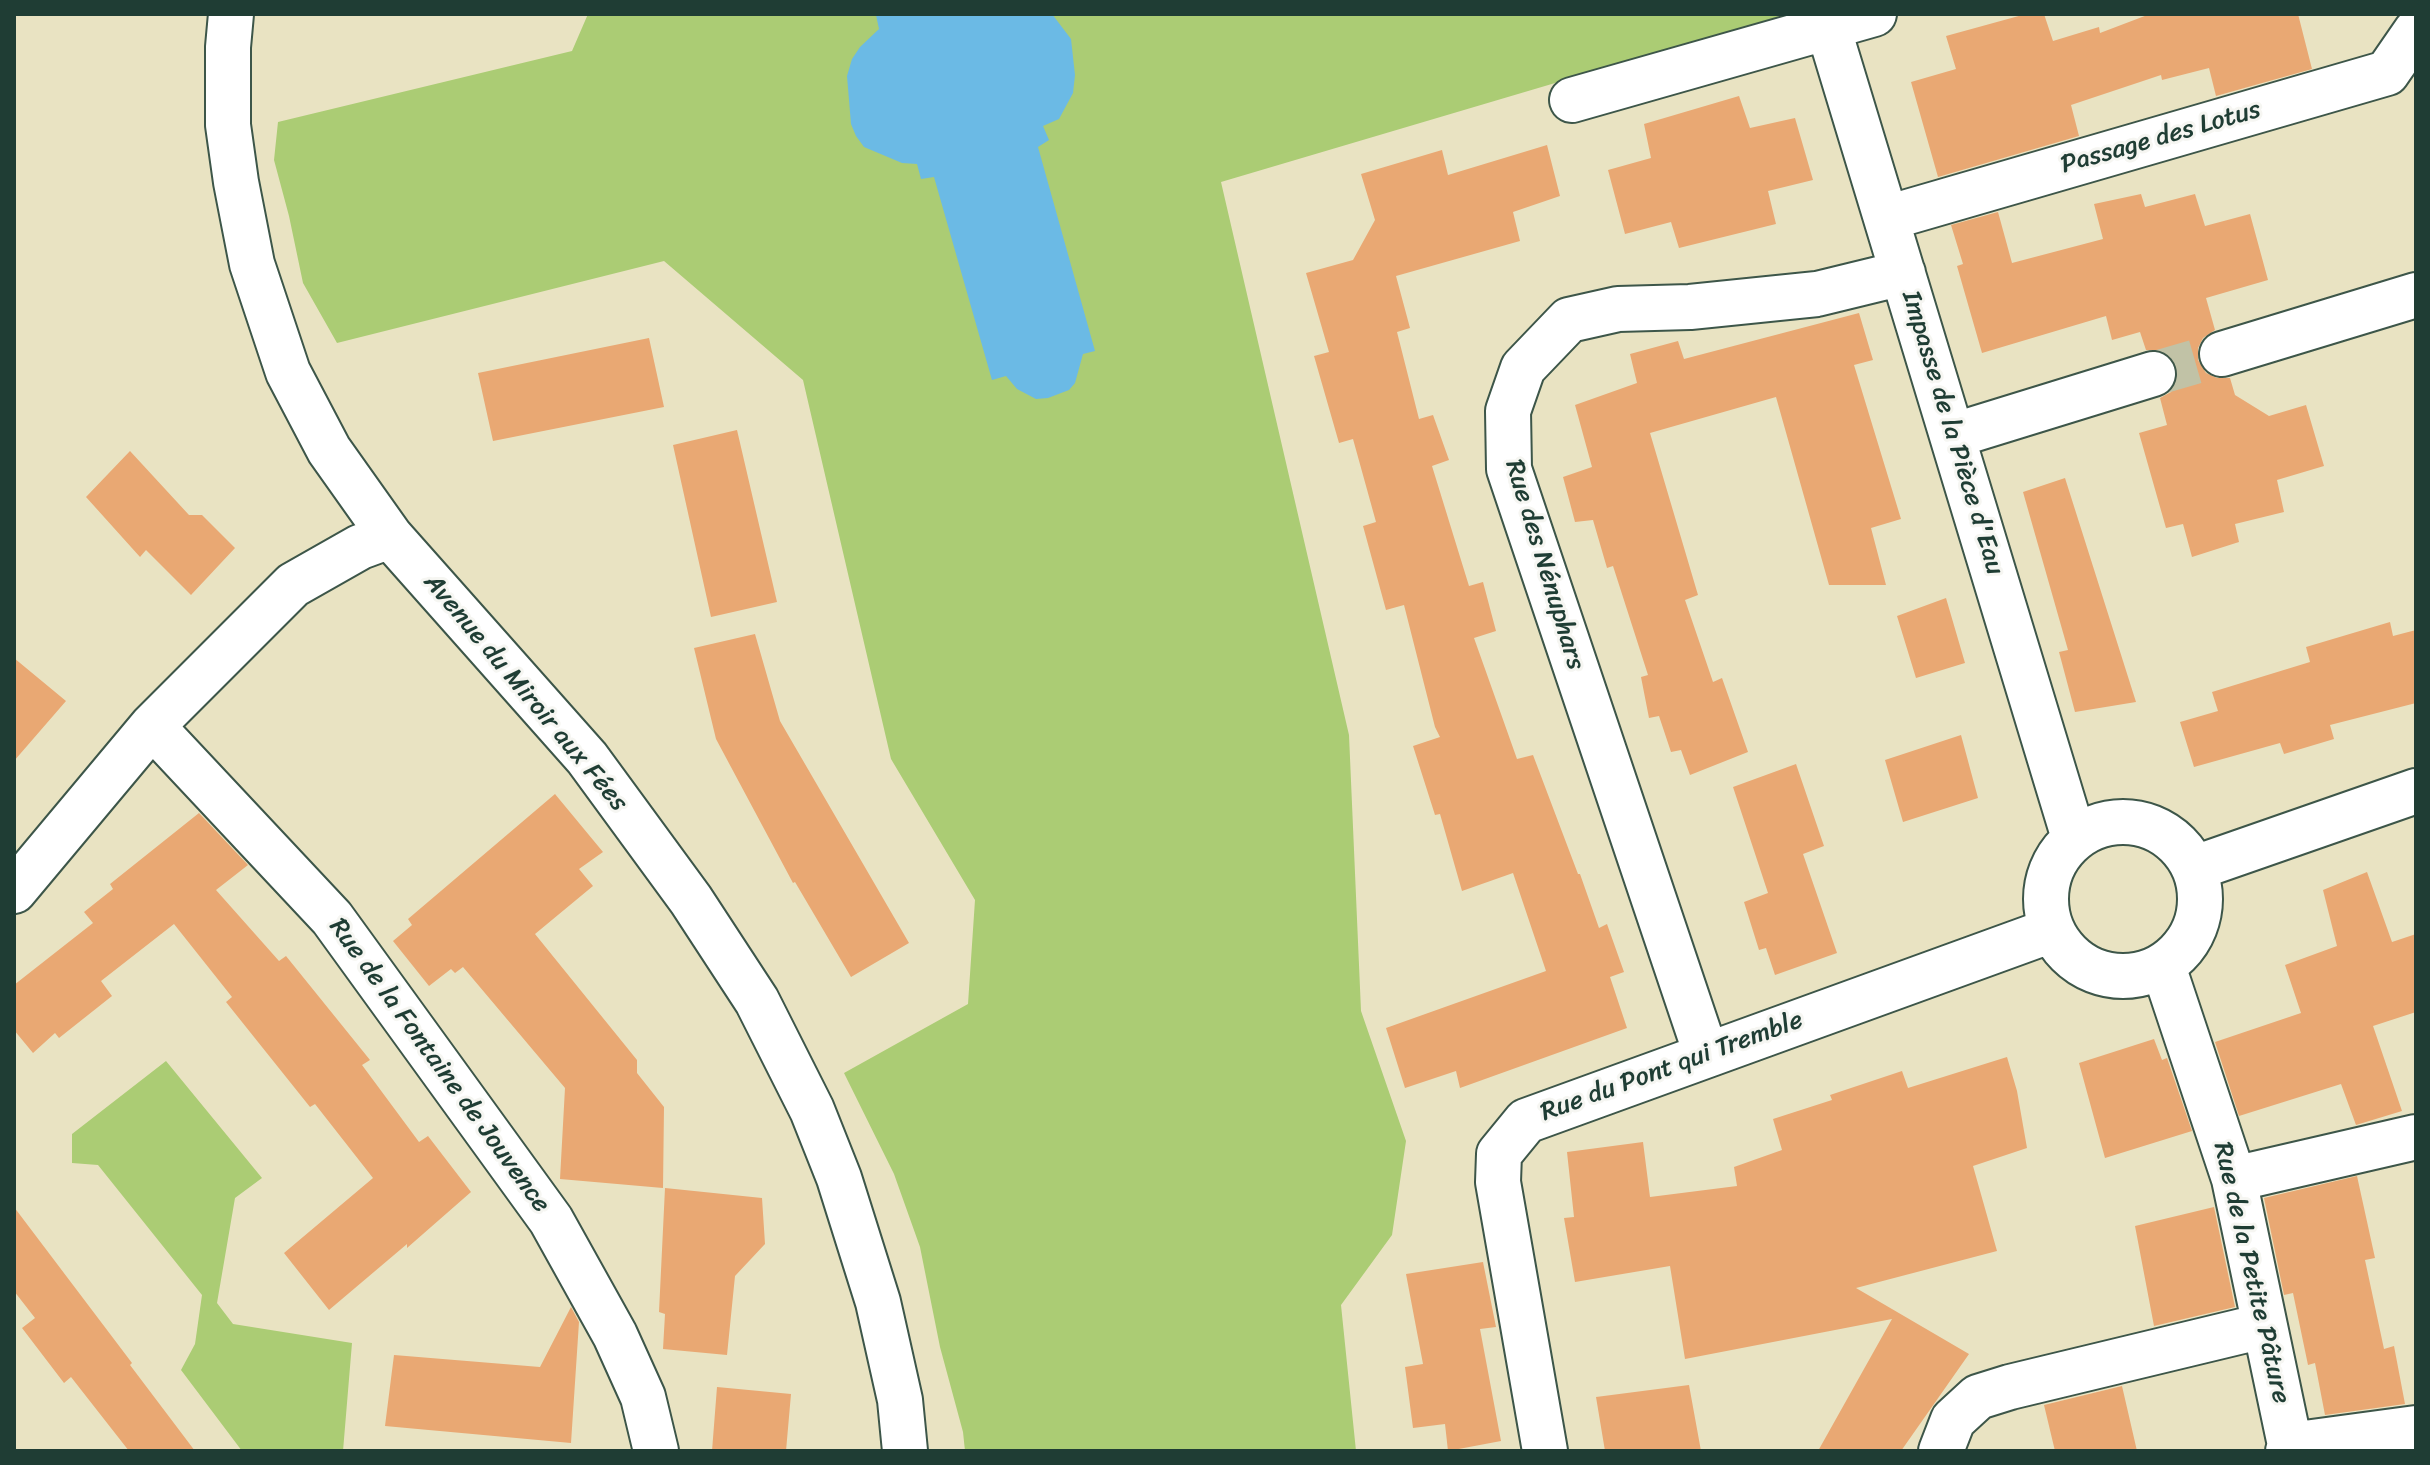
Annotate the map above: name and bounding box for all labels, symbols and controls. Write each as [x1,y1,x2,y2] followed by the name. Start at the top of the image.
[2057,95,2265,181] street label: Passage des Lotus
[1894,287,2010,579] street label: Impasse de la Pièce d'Eau
[1497,456,1591,674] street label: Rue des Nénuphars
[416,568,634,818] street label: Avenue du Miroir aux Fées
[322,913,556,1219] street label: Rue de la Fontaine de Jouvence
[1537,1005,1807,1129] street label: Rue du Pont qui Tremble
[2206,1139,2296,1407] street label: Rue de la Petite Pâture

